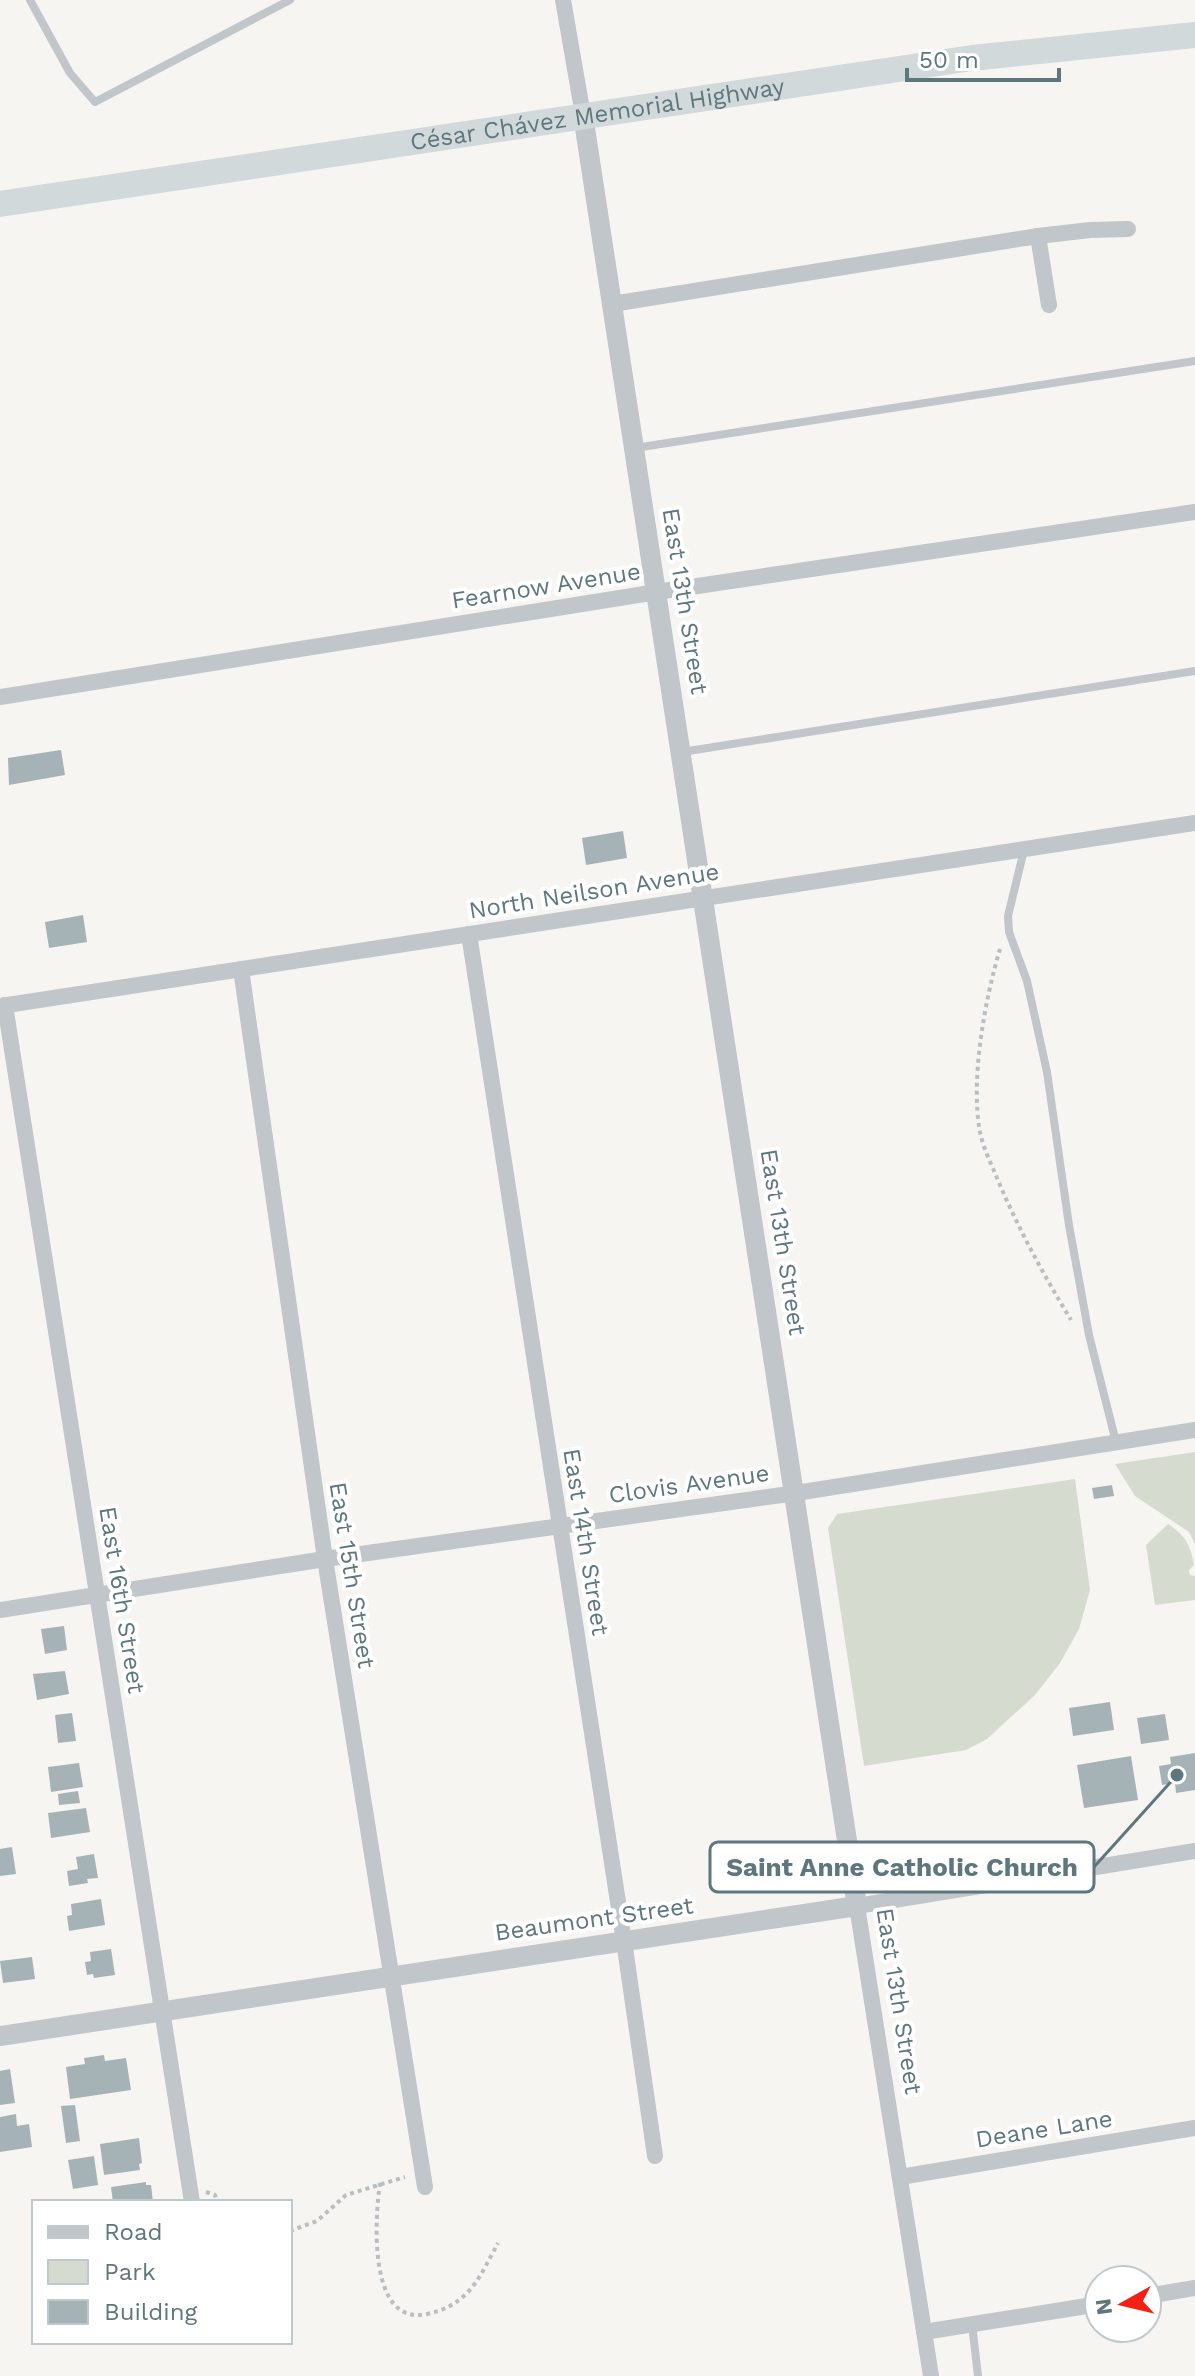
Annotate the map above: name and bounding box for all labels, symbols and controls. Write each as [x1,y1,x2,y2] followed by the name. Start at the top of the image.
[907,32,1059,82] scale bar
[919,46,979,74] text: 50 m
[408,72,787,156] street label: César Chávez Memorial Highway
[656,506,714,696] street label: East 13th Street
[449,557,643,615] street label: Fearnow Avenue
[467,857,721,925] street label: North Neilson Avenue
[754,1147,812,1337] street label: East 13th Street
[557,1447,615,1637] street label: East 14th Street
[607,1459,771,1509] street label: Clovis Avenue
[323,1480,381,1670] street label: East 15th Street
[93,1505,151,1695] street label: East 16th Street
[710,1842,1094,1892] callout: Saint Anne Catholic Church
[726,1852,1078,1882] text: Saint Anne Catholic Church
[493,1891,695,1947] street label: Beaumont Street
[870,1906,928,2096] street label: East 13th Street
[974,2104,1114,2154] street label: Deane Lane
[32,2200,292,2344] legend
[104,2218,163,2246] text: Road
[104,2258,156,2286] text: Park
[1083,2264,1163,2344] north arrow
[1090,2297,1117,2317] text: N
[104,2298,197,2326] text: Building

